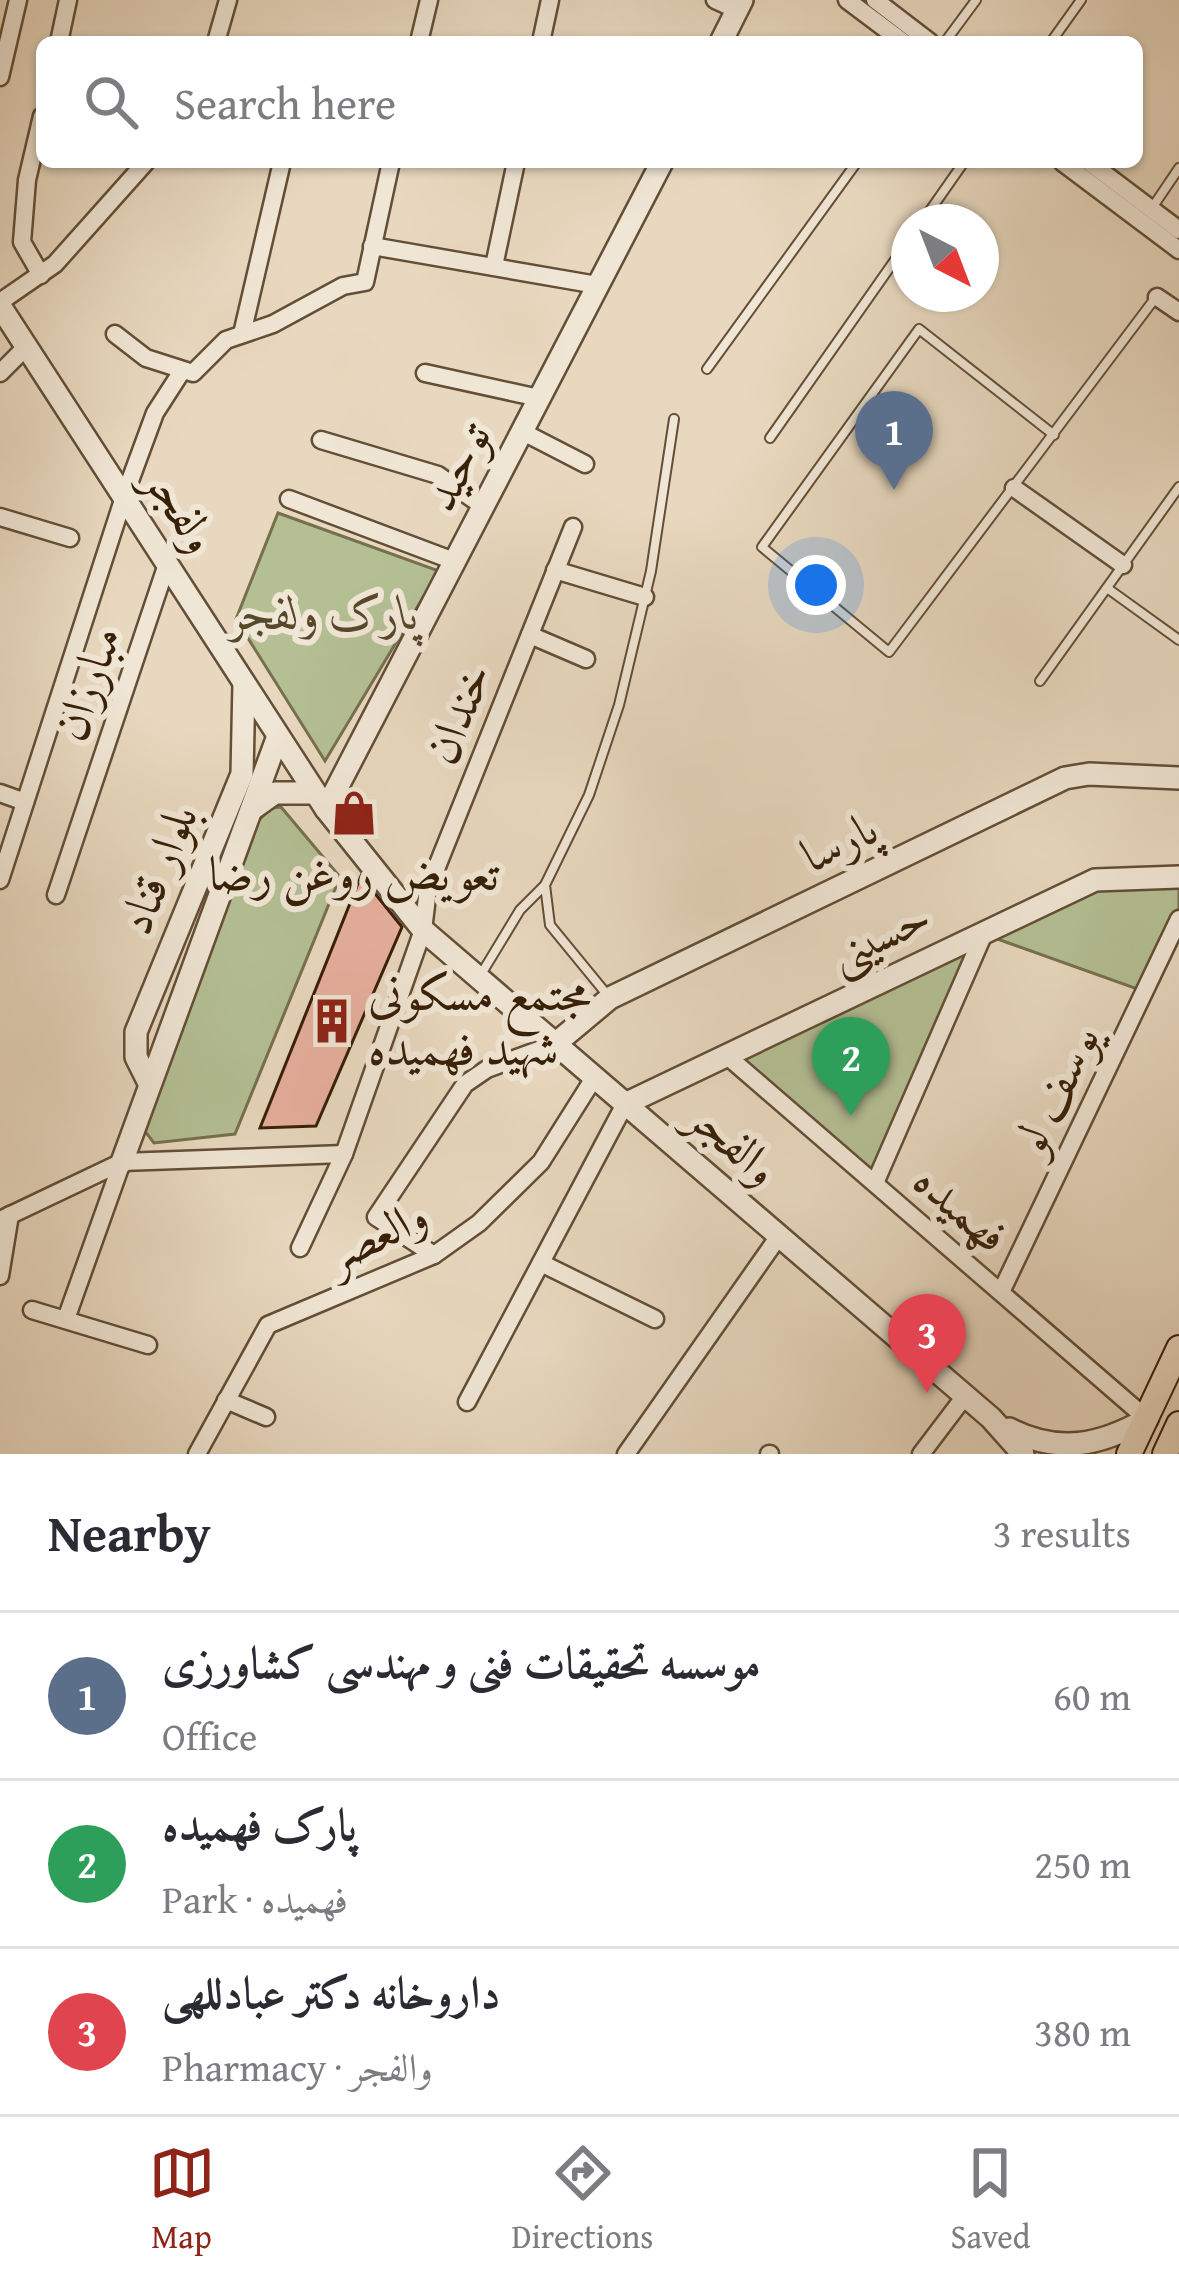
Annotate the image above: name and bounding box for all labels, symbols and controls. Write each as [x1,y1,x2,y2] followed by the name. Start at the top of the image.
[36,36,1143,168] search box
[78,69,144,135] icon: search
[174,70,396,135] text: Search here
[891,204,999,312] north arrow
[855,391,933,490] pin: 1
[403,408,508,523] street label: توحید
[125,447,237,566] street label: ولفجر
[786,555,846,615] your location
[225,576,423,647] park label: پارک ولفجر
[33,616,138,750] street label: مبارزان
[404,651,509,774] street label: خندان
[329,788,379,838] shop icon: تعویض روغن رضا
[788,790,892,889] street label: پارسا
[98,793,215,945] street label: بلوار قناد
[209,837,500,908] place label: تعویض روغن رضا
[816,879,942,988] street label: حسینی
[368,957,591,1083] place label: مجتمع مسکونی شهید فهمیده
[307,996,357,1046] building icon: مجتمع مسکونی شهید فهمیده
[991,1009,1118,1169] street label: یوسف لو
[812,1017,890,1116] pin: 2
[669,1078,796,1202] street label: والفجر
[899,1145,1026,1269] street label: فهمیده
[308,1178,439,1291] street label: والعصر
[888,1294,966,1393] pin: 3
[48,1495,211,1570] text: Nearby
[993,1504,1131,1561] text: 3 results
[162,1629,761,1694] text: موسسه تحقیقات فنی و مهندسی کشاورزی
[77,1667,97,1724] text: 1
[1053,1667,1131,1724] text: 60 m
[162,1707,257,1764] text: Office
[162,1791,357,1856] text: پارک فهمیده
[77,1835,97,1892] text: 2
[1034,1835,1131,1892] text: 250 m
[162,1870,348,1927] text: Park · فهمیده
[162,1959,501,2024] text: داروخانه دکتر عبادللهی
[77,2003,97,2060] text: 3
[1034,2003,1131,2060] text: 380 m
[162,2038,433,2095] text: Pharmacy · والفجر
[149,2140,215,2260] tab: Map
[512,2140,653,2260] tab: Directions
[951,2140,1030,2260] tab: Saved

